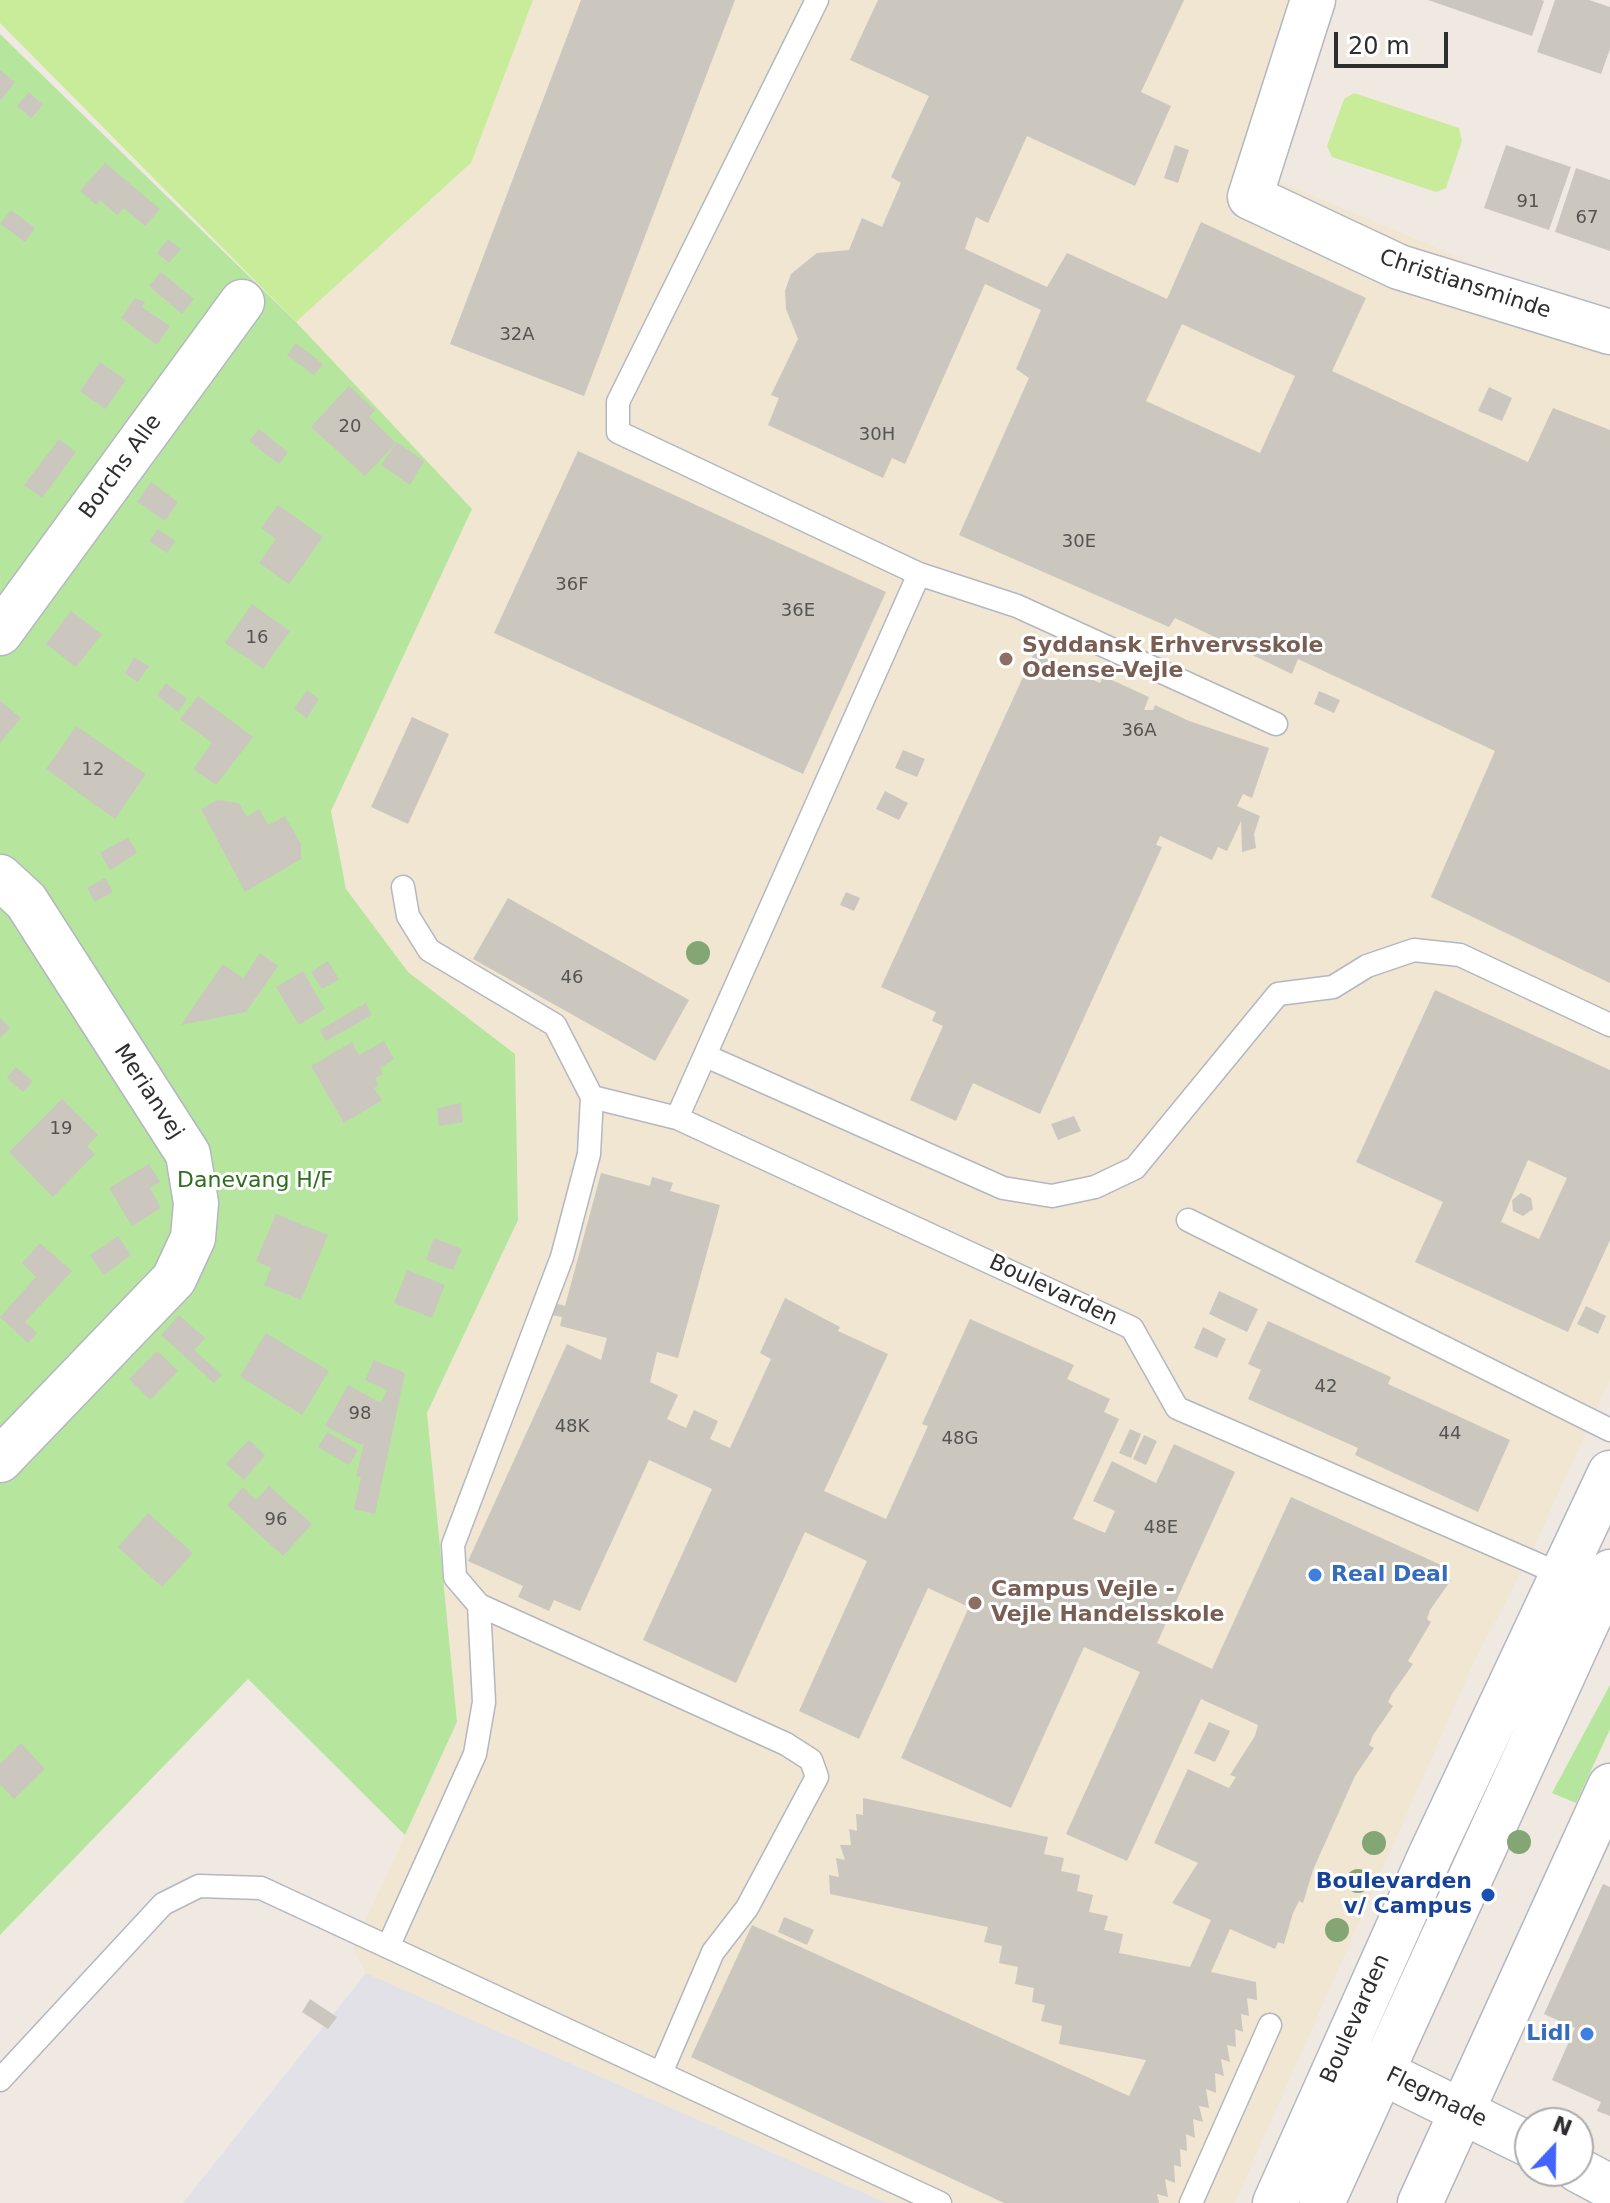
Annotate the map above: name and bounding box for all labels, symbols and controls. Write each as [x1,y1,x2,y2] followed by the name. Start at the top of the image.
[1338,16,1452,66] scale bar
[1348,32,1410,60] text: 20 m
[1517,191,1539,213] house number: 91
[1576,207,1598,229] house number: 67
[1376,245,1554,325] street label: Christiansminde
[499,324,535,346] house number: 32A
[74,410,168,524] street label: Borchs Alle
[339,416,361,438] house number: 20
[859,424,895,446] house number: 30H
[1062,531,1096,553] house number: 30E
[555,574,589,596] house number: 36F
[781,600,815,622] house number: 36E
[246,627,268,649] house number: 16
[1022,633,1323,684] place label: Syddansk Erhvervsskole Odense-Vejle
[997,650,1015,668] marker: Syddansk Erhvervsskole Odense-Vejle
[1121,720,1157,742] house number: 36A
[82,759,104,781] house number: 12
[561,967,583,989] house number: 46
[108,1040,188,1144] street label: Merianvej
[50,1118,72,1140] house number: 19
[177,1168,333,1194] park label: Danevang H/F
[985,1250,1121,1332] street label: Boulevarden
[1315,1376,1337,1398] house number: 42
[349,1403,371,1425] house number: 98
[555,1416,589,1438] house number: 48K
[1439,1423,1461,1445] house number: 44
[942,1428,978,1450] house number: 48G
[265,1509,287,1531] house number: 96
[1144,1517,1178,1539] house number: 48E
[1331,1562,1448,1588] place label: Real Deal
[1306,1566,1324,1584] marker: Real Deal
[991,1577,1224,1628] place label: Campus Vejle - Vejle Handelsskole
[966,1594,984,1612] marker: Campus Vejle - Vejle Handelsskole
[1316,1869,1472,1920] place label: Boulevarden v/ Campus
[1479,1886,1497,1904] marker: Boulevarden v/ Campus
[1316,1950,1396,2088] street label: Boulevarden
[1526,2021,1571,2047] place label: Lidl
[1578,2025,1596,2043] marker: Lidl
[1381,2062,1491,2134] street label: Flegmade
[1514,2107,1594,2187] north arrow
[1549,2111,1576,2141] text: N

